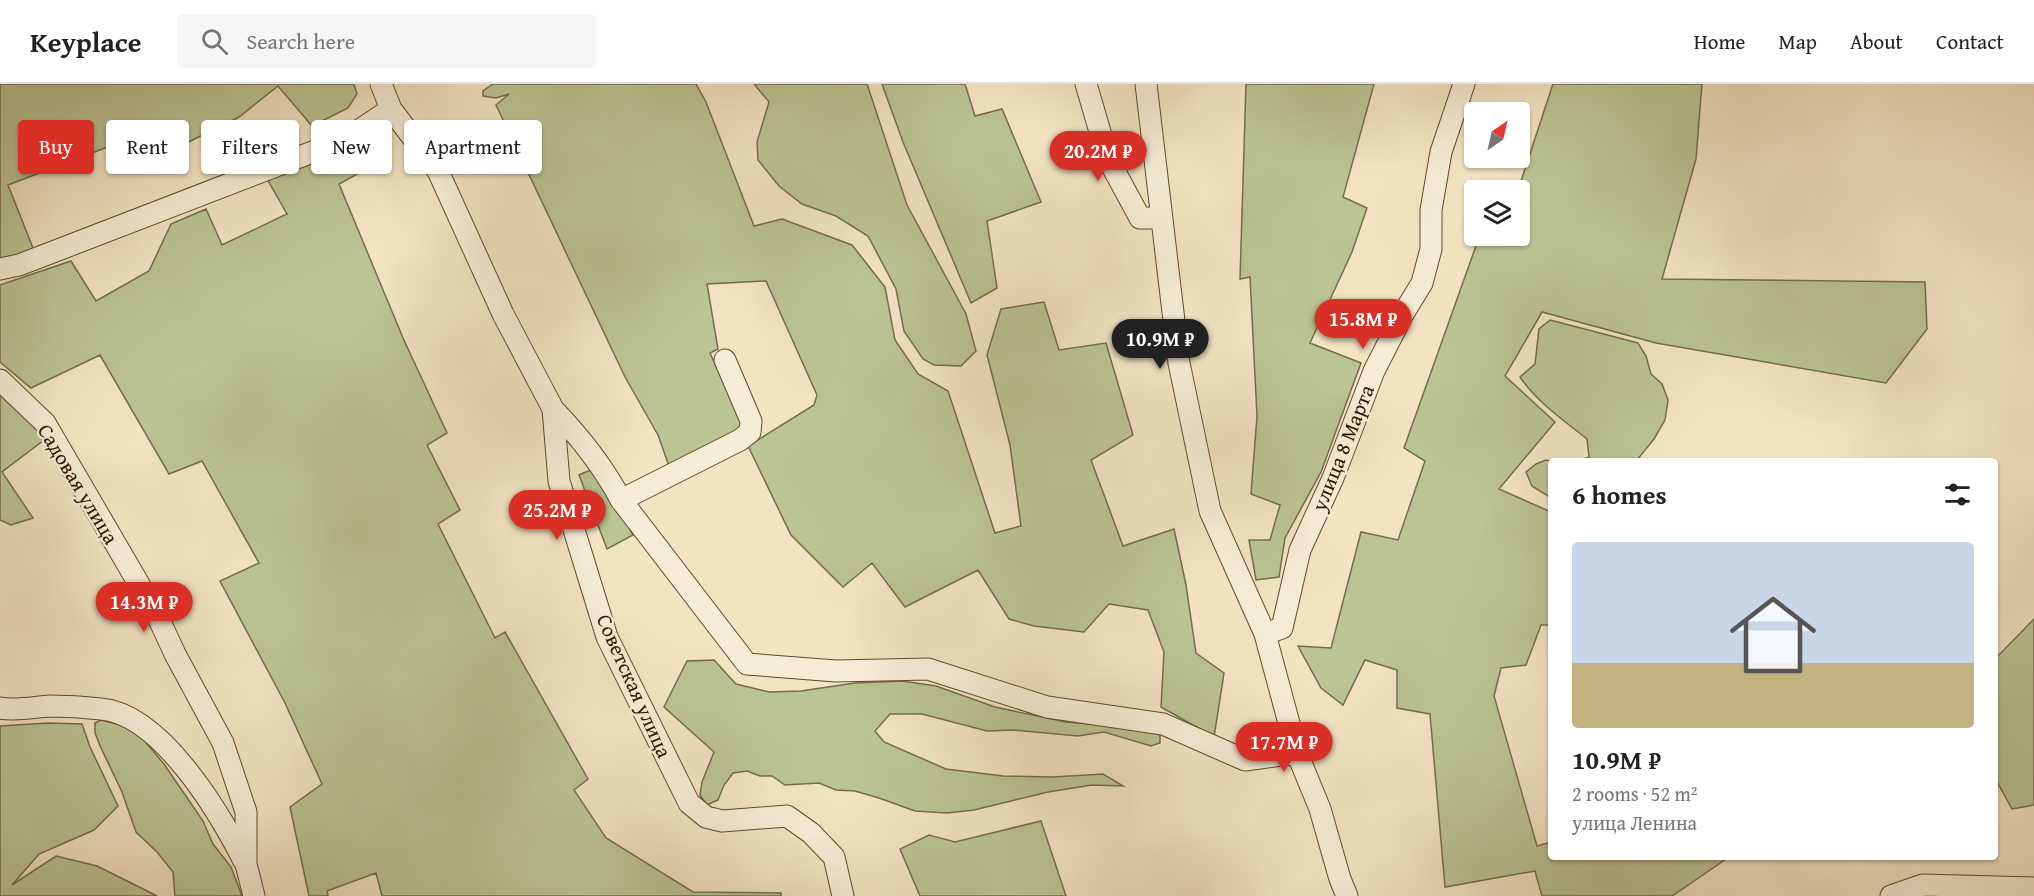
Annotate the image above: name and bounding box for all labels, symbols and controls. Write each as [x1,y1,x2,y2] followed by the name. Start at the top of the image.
[177,14,597,68] search box
[30,21,141,62] text: Keyplace
[198,25,231,58] icon: search
[246,25,355,57] text: Search here
[1694,26,1745,57] text: Home
[1778,26,1817,57] text: Map
[1850,26,1903,57] text: About
[1936,26,2004,57] text: Contact
[1464,102,1530,168] north arrow
[1464,102,1530,246] map controls
[18,120,94,174] chip: Buy
[106,120,189,174] chip: Rent
[201,120,299,174] chip: Filters
[311,120,392,174] chip: New
[404,120,542,174] chip: Apartment
[1043,131,1153,182] pin: 20.2M ₽
[1064,136,1132,165] text: 20.2M ₽
[1464,180,1530,246] button: layers
[1308,299,1418,350] pin: 15.8M ₽
[1329,304,1397,333] text: 15.8M ₽
[1105,319,1215,370] pin: 10.9M ₽
[1126,324,1194,353] text: 10.9M ₽
[1303,380,1382,517] street label: улица 8 Марта
[30,418,127,550] street label: Садовая улица
[1572,475,1667,514] text: 6 homes
[1941,478,1974,511] icon: filters
[502,490,612,541] pin: 25.2M ₽
[523,495,591,524] text: 25.2M ₽
[1719,581,1827,689] icon: home
[89,582,199,633] pin: 14.3M ₽
[110,587,178,616] text: 14.3M ₽
[589,609,680,763] street label: Советская улица
[1229,722,1339,773] pin: 17.7M ₽
[1250,727,1318,756] text: 17.7M ₽
[1572,740,1661,779] text: 10.9M ₽
[1572,779,1698,808] text: 2 rooms · 52 m²
[1572,808,1697,837] text: улица Ленина

